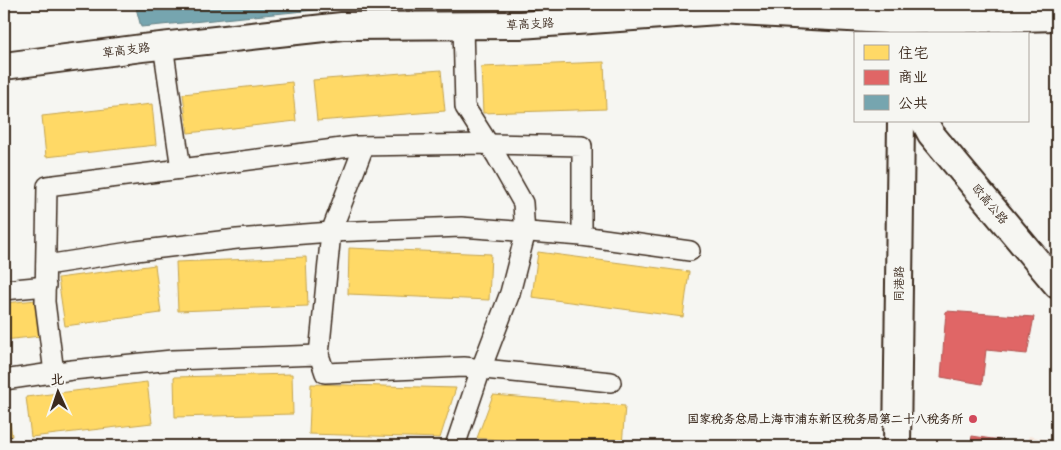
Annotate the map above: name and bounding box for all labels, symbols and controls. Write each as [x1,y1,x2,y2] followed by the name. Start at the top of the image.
[506,15,554,32] street label: 草高支路
[854,32,1028,122] legend
[101,39,151,60] street label: 草高支路
[898,43,928,62] text: 住宅
[898,67,928,86] text: 商业
[898,93,928,112] text: 公共
[969,180,1012,227] street label: 欧高公路
[891,266,906,302] street label: 同港路
[32,368,82,418] north arrow
[50,370,65,388] text: 北
[687,411,964,426] place label: 国家税务总局上海市浦东新区税务局第二十八税务所
[967,413,979,425] marker: 国家税务总局上海市浦东新区税务局第二十八税务所

